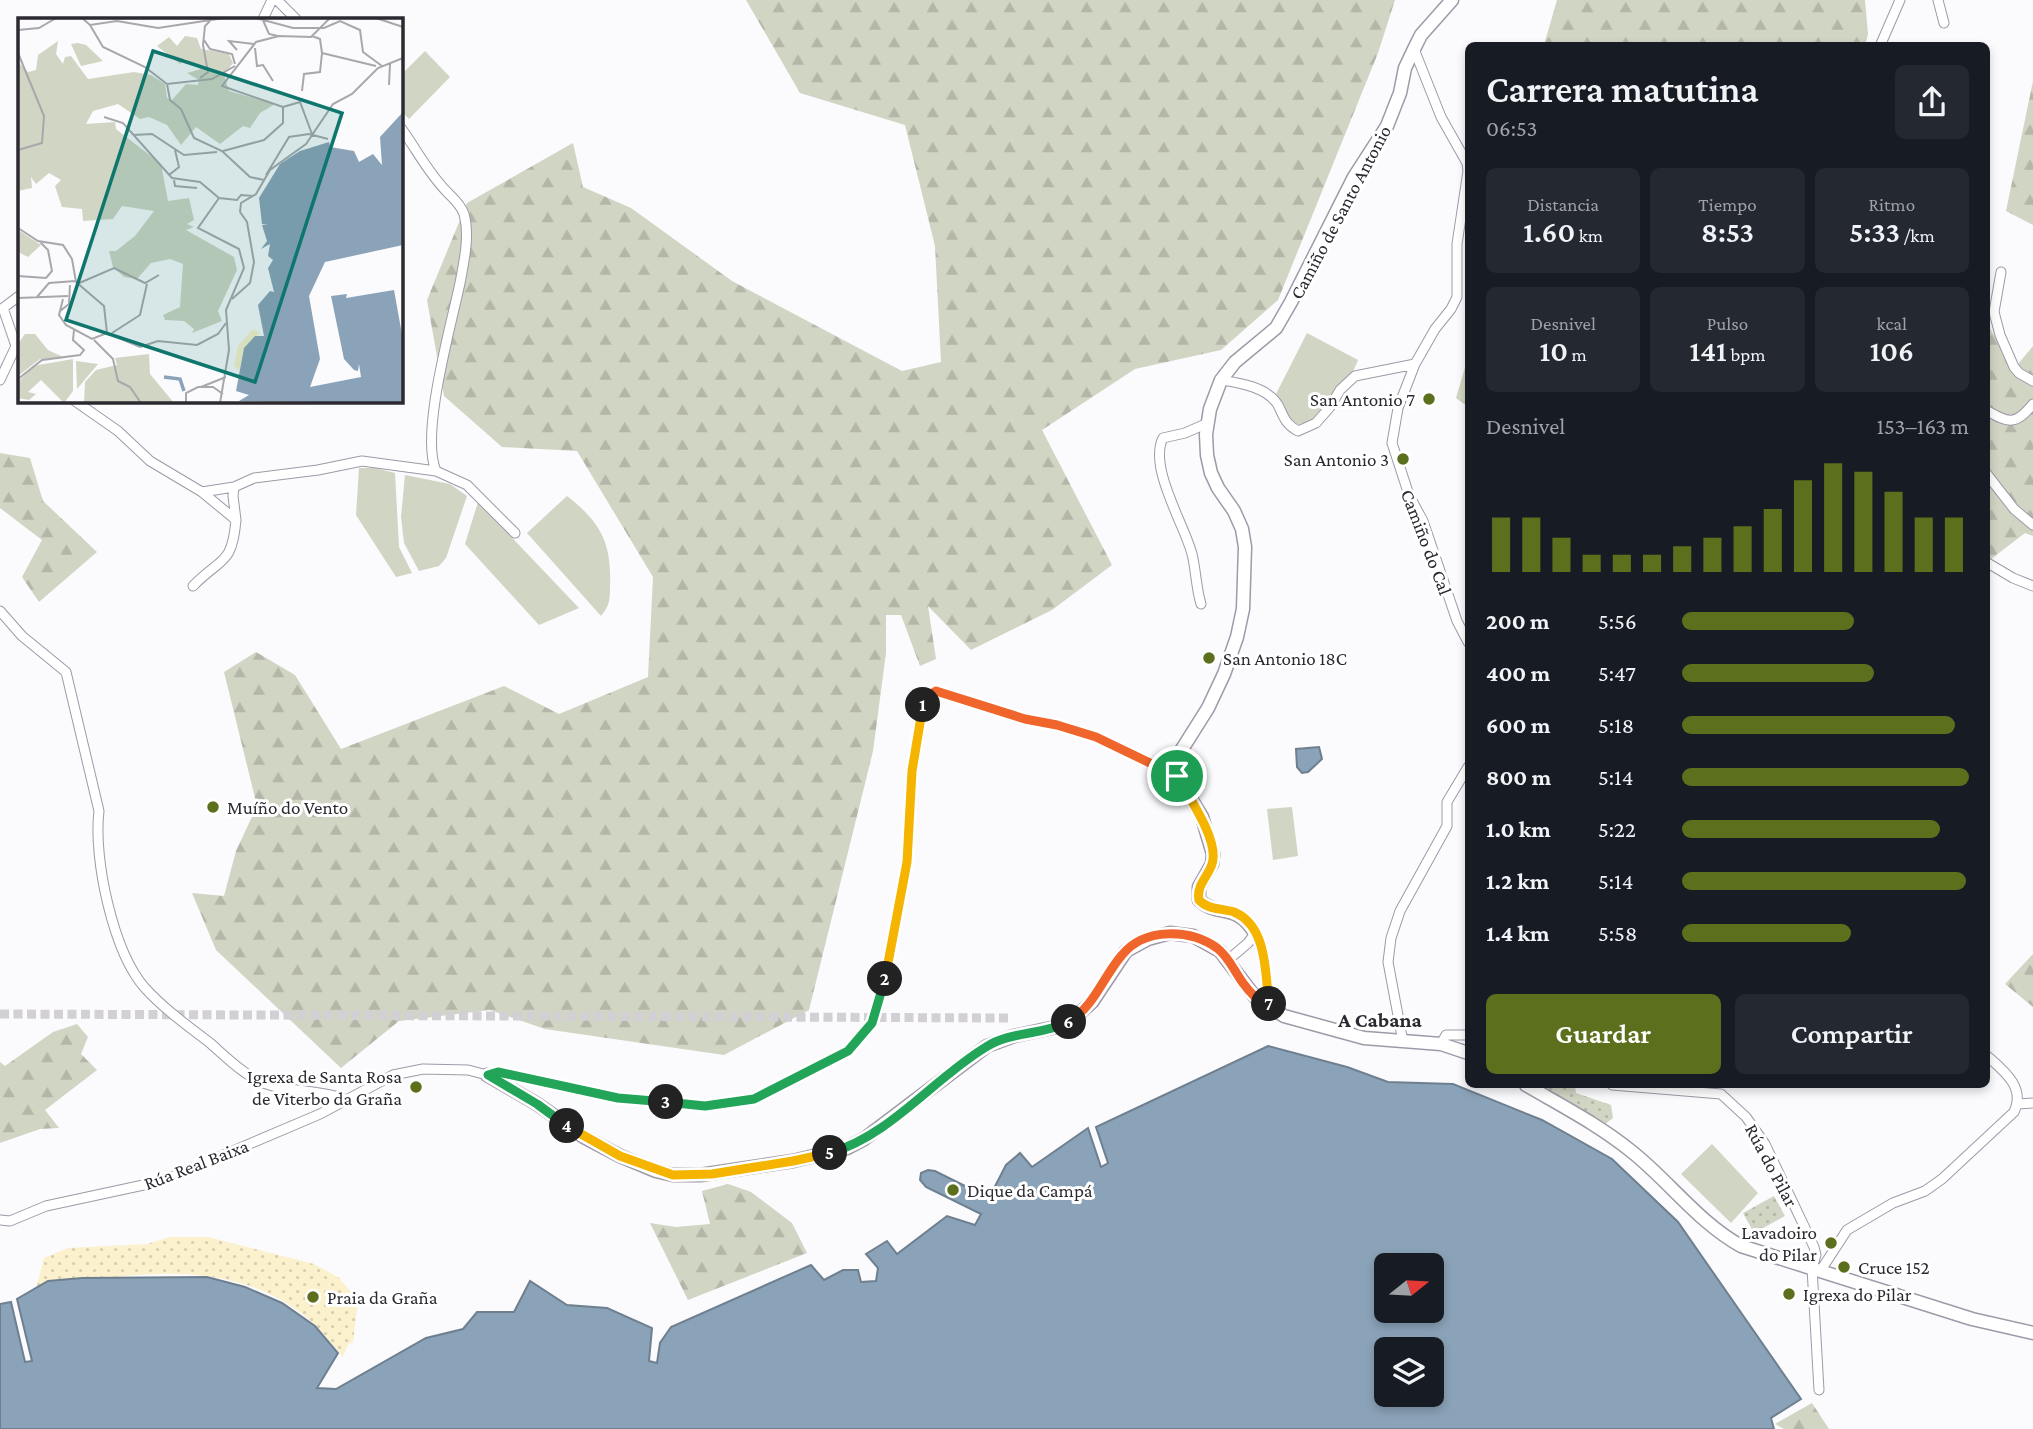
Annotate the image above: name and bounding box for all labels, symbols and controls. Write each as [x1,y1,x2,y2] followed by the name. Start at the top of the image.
[18,18,402,402] inset map
[1895,65,1969,139] button: share
[1486,68,1759,110] text: Carrera matutina
[1486,115,1537,141] text: 06:53
[1286,122,1395,303] street label: Camiño de Santo Antonio
[1527,194,1599,215] text: Distancia
[1698,194,1757,215] text: Tiempo
[1869,194,1915,215] text: Ritmo
[1523,215,1575,248] text: 1.60
[1701,215,1754,248] text: 8:53
[1849,215,1900,248] text: 5:33
[1575,225,1603,246] text: km
[1900,225,1935,246] text: /km
[1530,313,1596,334] text: Desnivel
[1707,313,1748,334] text: Pulso
[1877,313,1907,334] text: kcal
[1540,334,1568,367] text: 10
[1690,334,1727,367] text: 141
[1870,334,1914,367] text: 106
[1568,344,1587,365] text: m
[1727,344,1765,365] text: bpm
[1310,389,1415,410] place label: San Antonio 7
[1421,391,1437,407] marker: San Antonio 7
[1486,413,1565,439] text: Desnivel
[1876,413,1969,439] text: 153–163 m
[1284,449,1389,470] place label: San Antonio 3
[1395,451,1411,467] marker: San Antonio 3
[1397,486,1456,598] street label: Camiño do Cal
[1486,608,1550,634] text: 200 m
[1598,608,1637,634] text: 5:56
[1223,648,1347,669] place label: San Antonio 18C
[1201,650,1217,666] marker: San Antonio 18C
[1486,660,1550,686] text: 400 m
[1598,660,1636,686] text: 5:47
[906,688,940,722] pin: 1
[919,694,926,715] text: 1
[1486,712,1550,738] text: 600 m
[1598,712,1634,738] text: 5:18
[1147,746,1207,806] pin
[1158,757,1196,795] icon: arrive
[1486,764,1551,790] text: 800 m
[1598,764,1634,790] text: 5:14
[227,797,348,818] place label: Muíño do Vento
[205,799,221,815] marker: Muíño do Vento
[1486,816,1551,842] text: 1.0 km
[1598,816,1636,842] text: 5:22
[1486,868,1549,894] text: 1.2 km
[1598,868,1634,894] text: 5:14
[1486,920,1549,946] text: 1.4 km
[1598,920,1637,946] text: 5:58
[868,962,903,996] pin: 2
[880,968,889,989] text: 2
[1252,986,1286,1021] pin: 7
[1264,993,1273,1014] text: 7
[1486,994,1721,1074] button: Guardar
[1735,994,1969,1074] button: Compartir
[1052,1004,1086,1040] pin: 6
[1337,1008,1422,1032] district label: A Cabana
[1063,1011,1074,1032] text: 6
[247,1066,402,1109] place label: Igrexa de Santa Rosa de Viterbo da Graña
[408,1079,424,1095] marker: Igrexa de Santa Rosa de Viterbo da Graña
[648,1084,684,1120] pin: 3
[661,1091,670,1112] text: 3
[550,1108,584,1144] pin: 4
[561,1115,572,1136] text: 4
[1741,1120,1802,1210] street label: Rúa do Pilar
[141,1135,252,1194] street label: Rúa Real Baixa
[812,1136,848,1170] pin: 5
[825,1142,834,1163] text: 5
[967,1180,1093,1201] place label: Dique da Campá
[945,1182,961,1198] marker: Dique da Campá
[1741,1222,1817,1265] place label: Lavadoiro do Pilar
[1823,1235,1839,1251] marker: Lavadoiro do Pilar
[1374,1253,1444,1323] north arrow
[1374,1253,1444,1407] map controls
[1858,1257,1930,1278] place label: Cruce 152
[1836,1259,1852,1275] marker: Cruce 152
[1803,1284,1912,1305] place label: Igrexa do Pilar
[1781,1286,1797,1302] marker: Igrexa do Pilar
[327,1287,438,1308] place label: Praia da Graña
[305,1289,321,1305] marker: Praia da Graña
[1374,1337,1444,1407] button: layers

